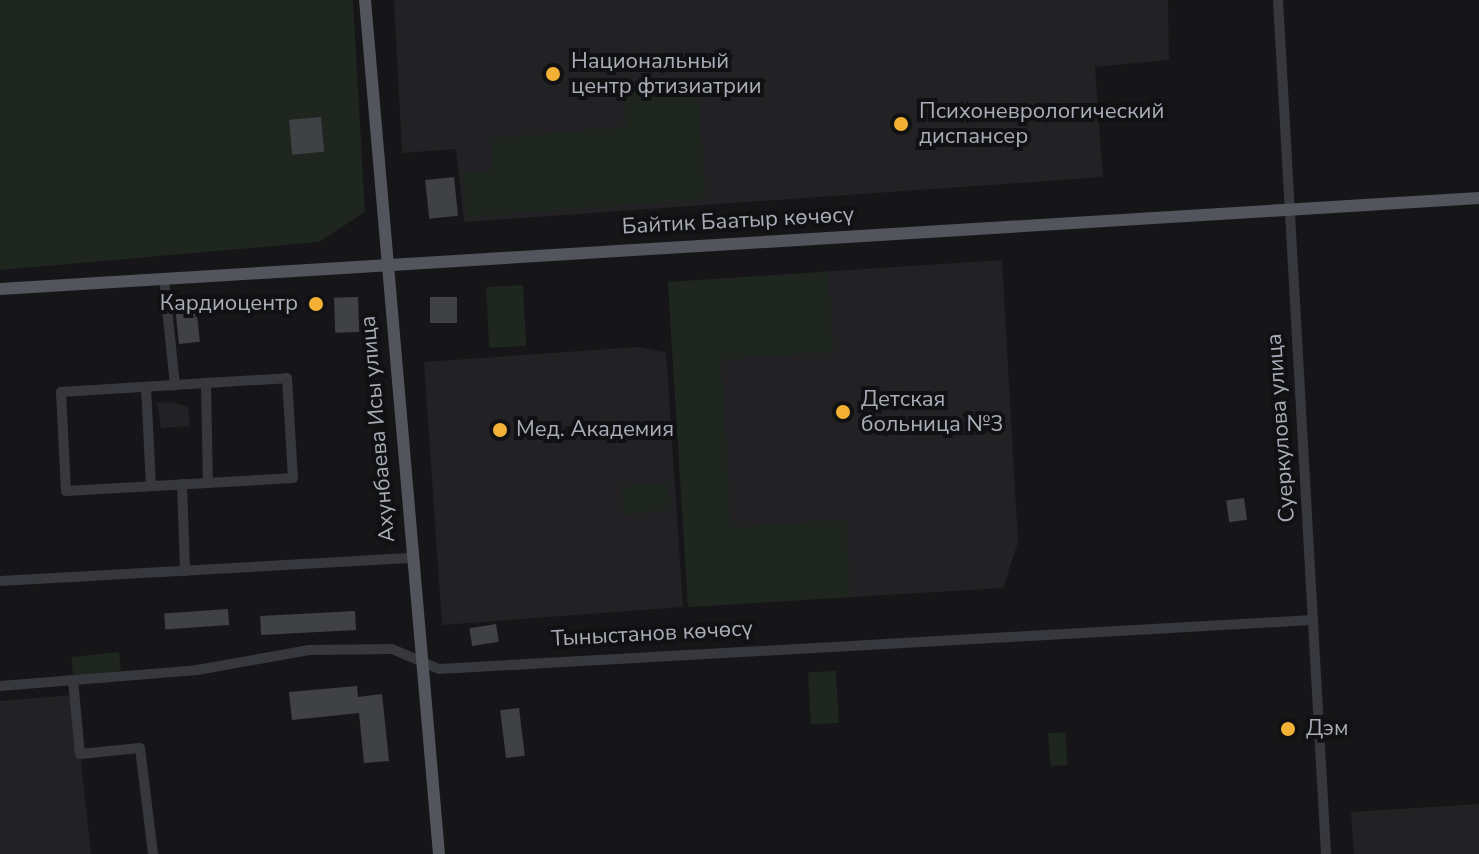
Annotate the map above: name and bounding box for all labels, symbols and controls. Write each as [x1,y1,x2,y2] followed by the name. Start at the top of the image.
[571,48,762,100] place label: Национальный центр фтизиатрии
[542,63,564,85] marker: Национальный центр фтизиатрии
[919,98,1164,150] place label: Психоневрологический диспансер
[890,113,912,135] marker: Психоневрологический диспансер
[621,202,855,240] street label: Байтик Баатыр көчөсү
[160,291,298,317] place label: Кардиоцентр
[305,293,327,315] marker: Кардиоцентр
[355,315,401,543] street label: Ахунбаева Исы улица
[1261,333,1301,523] street label: Суеркулова улица
[861,386,1003,438] place label: Детская больница №3
[832,401,854,423] marker: Детская больница №3
[516,417,674,443] place label: Мед. Академия
[491,421,509,439] marker: Мед. Академия
[550,616,754,652] street label: Тыныстанов көчөсү
[1306,716,1348,742] place label: Дэм
[1277,718,1299,740] marker: Дэм

